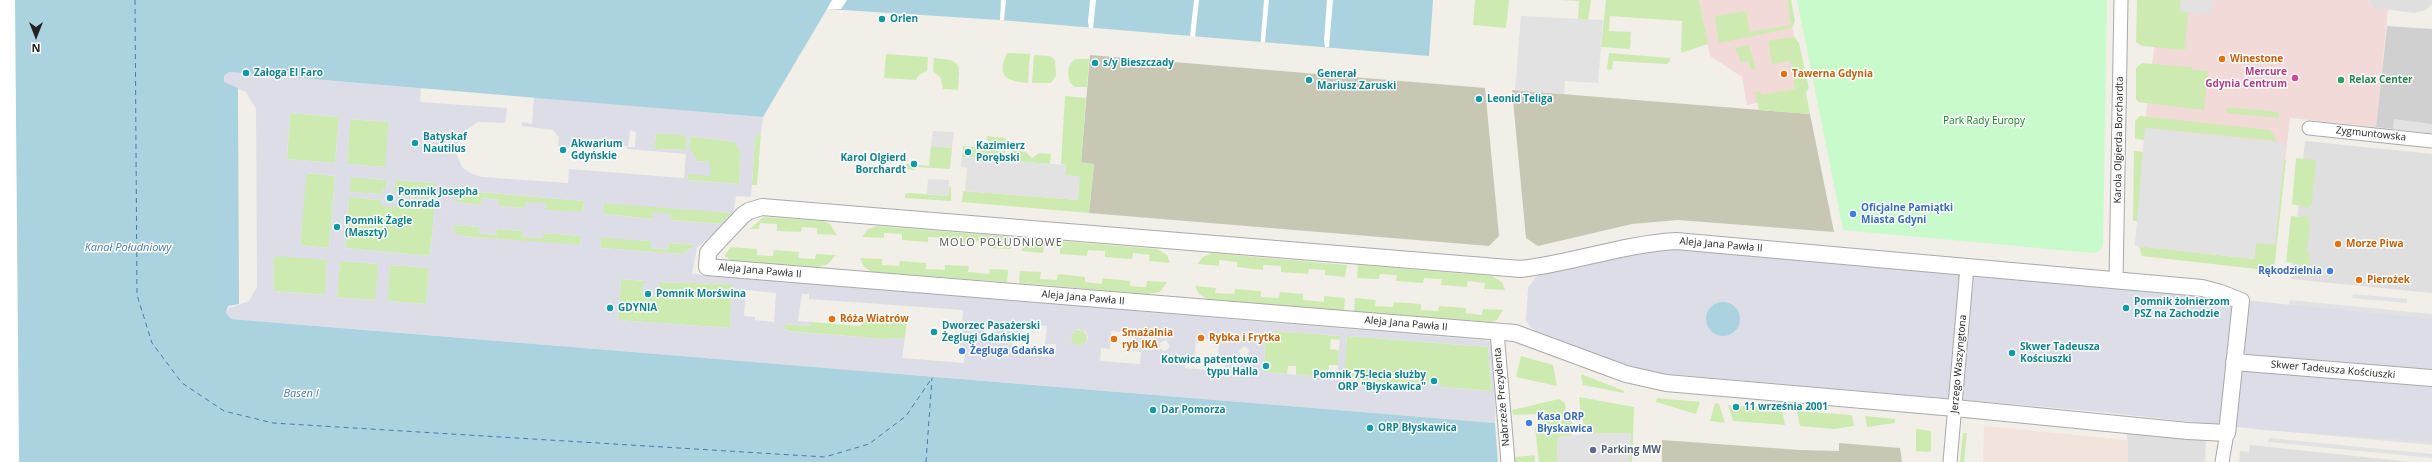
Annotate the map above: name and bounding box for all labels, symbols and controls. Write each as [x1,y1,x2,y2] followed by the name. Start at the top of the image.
[890,13,918,25] place label: Orlen
[877,14,887,24] marker: Orlen
[16,16,56,56] north arrow
[32,41,40,56] text: N
[2230,53,2283,65] place label: Winestone
[2217,54,2227,64] marker: Winestone
[1103,57,1174,69] place label: s/y Bieszczady
[1090,58,1100,68] marker: s/y Bieszczady
[2205,66,2287,90] place label: Mercure Gdynia Centrum
[254,67,323,79] place label: Załoga El Faro
[241,68,251,78] marker: Załoga El Faro
[1317,68,1396,92] place label: Generał Mariusz Zaruski
[1792,68,1873,80] place label: Tawerna Gdynia
[1779,69,1789,79] marker: Tawerna Gdynia
[2290,73,2300,83] marker: Mercure Gdynia Centrum
[2349,74,2413,86] place label: Relax Center
[1304,75,1314,85] marker: Generał Mariusz Zaruski
[2336,75,2346,85] marker: Relax Center
[2112,76,2126,204] street label: Karola Olgierda Borchardta
[1487,93,1553,105] place label: Leonid Teliga
[1474,94,1484,104] marker: Leonid Teliga
[1943,115,2025,127] park label: Park Rady Europy
[2335,124,2407,144] street label: Zygmuntowska
[423,131,467,154] place label: Batyskaf Nautilus
[410,138,420,148] marker: Batyskaf Nautilus
[571,138,623,162] place label: Akwarium Gdyńskie
[976,140,1025,164] place label: Kazimierz Porębski
[558,145,568,155] marker: Akwarium Gdyńskie
[963,147,973,157] marker: Kazimierz Porębski
[840,152,906,176] place label: Karol Olgierd Borchardt
[909,159,919,169] marker: Karol Olgierd Borchardt
[398,186,478,210] place label: Pomnik Josepha Conrada
[385,193,395,203] marker: Pomnik Josepha Conrada
[1861,202,1953,226] place label: Oficjalne Pamiątki Miasta Gdyni
[1848,209,1858,219] marker: Oficjalne Pamiątki Miasta Gdyni
[345,215,412,238] place label: Pomnik Żagle (Maszty)
[332,222,342,232] marker: Pomnik Żagle (Maszty)
[1679,235,1763,255] street label: Aleja Jana Pawła II
[939,236,1063,250] district label: MOLO POŁUDNIOWE
[2346,238,2403,250] place label: Morze Piwa
[2333,239,2343,249] marker: Morze Piwa
[85,241,171,255] water label: Kanał Południowy
[718,261,802,281] street label: Aleja Jana Pawła II
[2258,265,2322,277] place label: Rękodzielnia
[2325,266,2335,276] marker: Rękodzielnia
[2367,274,2410,286] place label: Pierożek
[2354,275,2364,285] marker: Pierożek
[656,288,746,300] place label: Pomnik Morświna
[1041,288,1125,308] street label: Aleja Jana Pawła II
[643,289,653,299] marker: Pomnik Morświna
[2134,296,2230,320] place label: Pomnik żołnierzom PSZ na Zachodzie
[618,302,657,314] place label: GDYNIA
[605,303,615,313] marker: GDYNIA
[2121,303,2131,313] marker: Pomnik żołnierzom PSZ na Zachodzie
[840,313,909,325] place label: Róża Wiatrów
[827,314,837,324] marker: Róża Wiatrów
[1364,314,1448,334] street label: Aleja Jana Pawła II
[1949,314,1969,414] street label: Jerzego Waszyngtona
[942,320,1040,344] place label: Dworzec Pasażerski Żeglugi Gdańskiej
[929,327,939,337] marker: Dworzec Pasażerski Żeglugi Gdańskiej
[1122,327,1173,350] place label: Smażalnia ryb IKA
[1209,332,1280,344] place label: Rybka i Frytka
[1196,333,1206,343] marker: Rybka i Frytka
[1109,334,1119,344] marker: Smażalnia ryb IKA
[2020,341,2100,364] place label: Skwer Tadeusza Kościuszki
[970,345,1055,357] place label: Żegluga Gdańska
[957,346,967,356] marker: Żegluga Gdańska
[1492,347,1512,447] street label: Nabrzeże Prezydenta
[2007,348,2017,358] marker: Skwer Tadeusza Kościuszki
[1161,354,1258,378] place label: Kotwica patentowa typu Halla
[2270,359,2396,381] street label: Skwer Tadeusza Kościuszki
[1261,361,1271,371] marker: Kotwica patentowa typu Halla
[1313,369,1426,392] place label: Pomnik 75-lecia służby ORP "Błyskawica"
[1429,376,1439,386] marker: Pomnik 75-lecia służby ORP "Błyskawica"
[283,387,319,401] water label: Basen I
[1744,401,1828,413] place label: 11 września 2001
[1731,402,1741,412] marker: 11 września 2001
[1161,404,1226,416] place label: Dar Pomorza
[1148,405,1158,415] marker: Dar Pomorza
[1537,411,1592,434] place label: Kasa ORP Błyskawica
[1524,418,1534,428] marker: Kasa ORP Błyskawica
[1378,422,1457,434] place label: ORP Błyskawica
[1365,423,1375,433] marker: ORP Błyskawica
[1601,444,1661,456] place label: Parking MW
[1588,445,1598,455] marker: Parking MW

